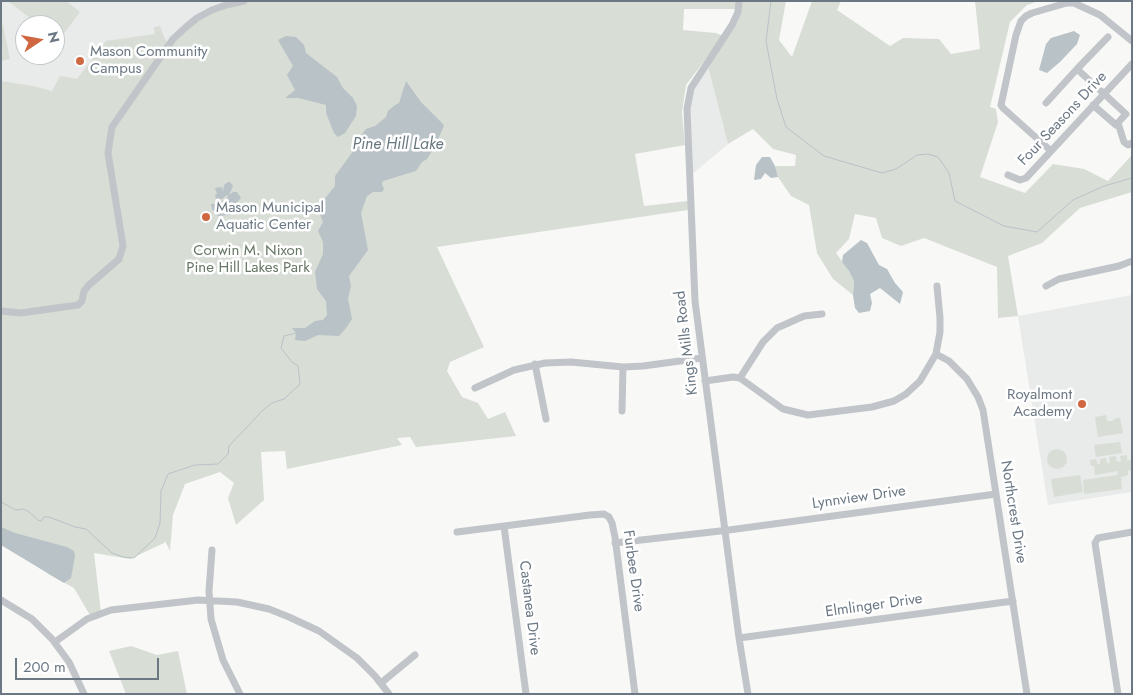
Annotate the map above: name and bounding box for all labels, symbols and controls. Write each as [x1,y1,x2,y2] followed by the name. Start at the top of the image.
[15,15,65,65] north arrow
[43,30,65,45] text: N
[90,43,208,78] place label: Mason Community Campus
[74,55,86,67] marker: Mason Community Campus
[1015,68,1111,170] street label: Four Seasons Drive
[352,135,444,155] water label: Pine Hill Lake
[216,199,324,234] place label: Mason Municipal Aquatic Center
[200,211,212,223] marker: Mason Municipal Aquatic Center
[186,242,310,277] park label: Corwin M. Nixon Pine Hill Lakes Park
[672,290,702,396] street label: Kings Mills Road
[1007,386,1072,421] place label: Royalmont Academy
[1076,398,1088,410] marker: Royalmont Academy
[996,459,1030,565] street label: Northcrest Drive
[811,483,907,513] street label: Lynnview Drive
[618,529,648,613] street label: Furbee Drive
[514,560,544,656] street label: Castanea Drive
[824,590,924,622] street label: Elmlinger Drive
[18,648,161,680] scale bar
[23,656,66,678] text: 200 m

